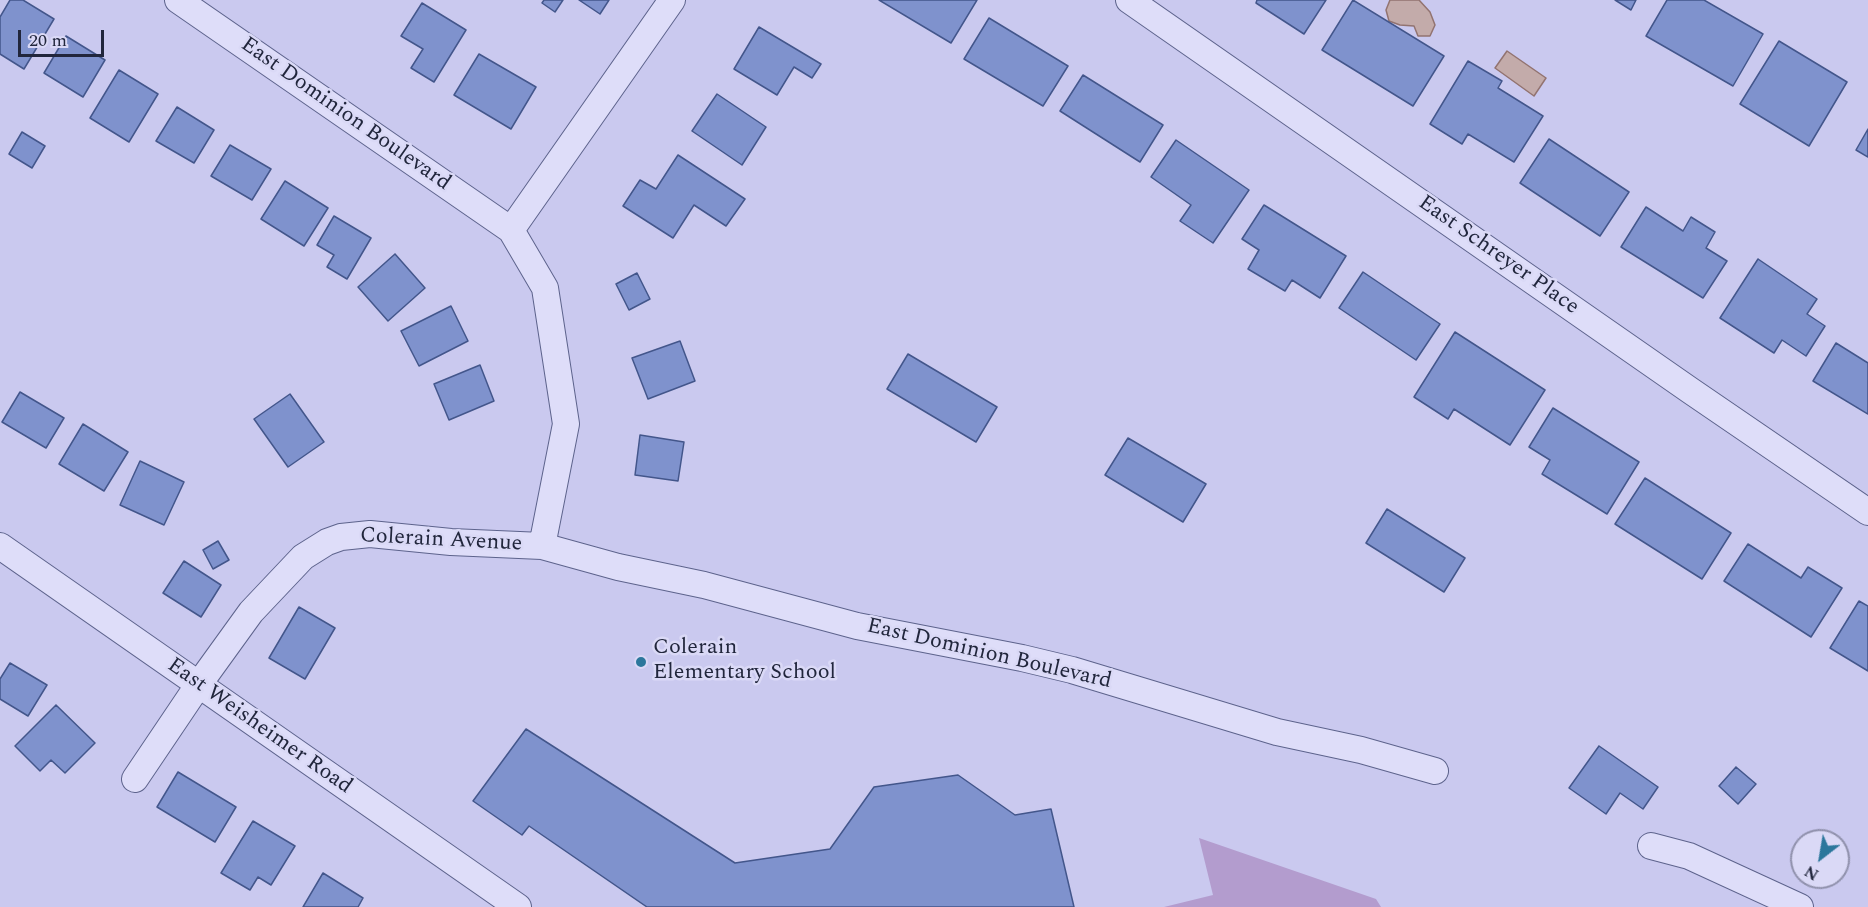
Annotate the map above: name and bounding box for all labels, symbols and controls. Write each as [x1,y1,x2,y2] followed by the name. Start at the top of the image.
[21,18,106,56] scale bar
[29,27,67,54] text: 20 m
[235,32,455,198] street label: East Dominion Boulevard
[1412,191,1584,321] street label: East Schreyer Place
[359,524,523,558] street label: Colerain Avenue
[864,614,1114,696] street label: East Dominion Boulevard
[653,636,836,688] place label: Colerain Elementary School
[161,653,357,801] street label: East Weisheimer Road
[634,655,648,669] marker: Colerain Elementary School
[1790,829,1850,889] north arrow
[1800,859,1824,886] text: N

